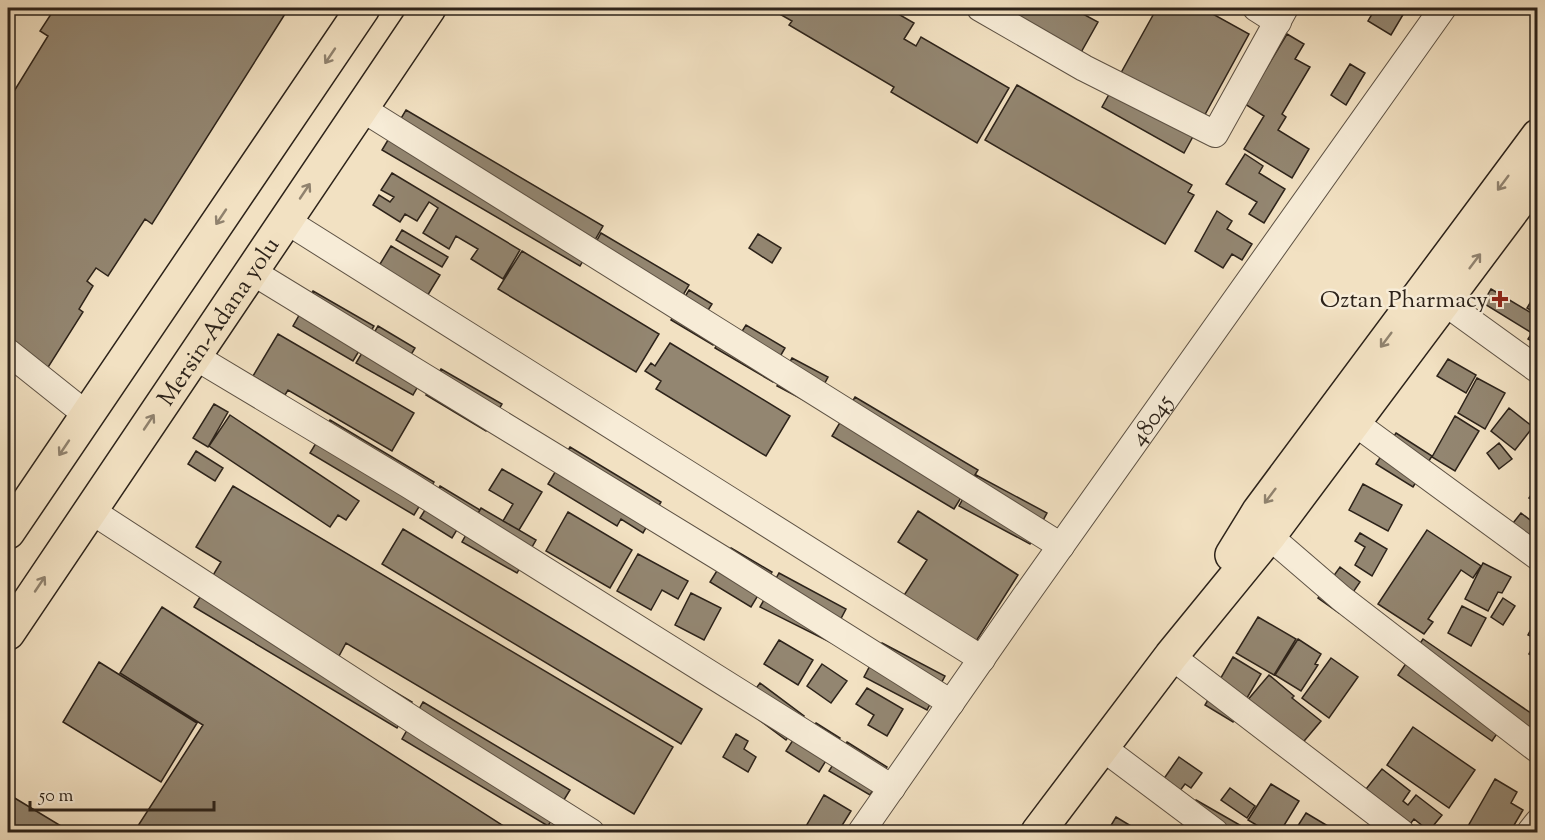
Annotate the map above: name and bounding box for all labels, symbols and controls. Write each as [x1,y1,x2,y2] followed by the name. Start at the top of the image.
[324,47,336,64] one-way arrow
[1496,175,1509,191] one-way arrow
[299,183,311,200] one-way arrow
[215,209,227,225] one-way arrow
[151,231,289,414] street label: Mersin-Adana yolu
[1469,253,1481,269] one-way arrow
[1320,284,1488,318] place label: Oztan Pharmacy
[1493,292,1507,306] marker: Oztan Pharmacy
[1380,331,1392,347] one-way arrow
[1122,388,1182,453] street label: 48045
[143,415,155,431] one-way arrow
[58,439,70,456] one-way arrow
[1263,488,1276,504] one-way arrow
[34,576,46,593] one-way arrow
[30,774,214,812] scale bar
[38,784,74,810] text: 50 m

